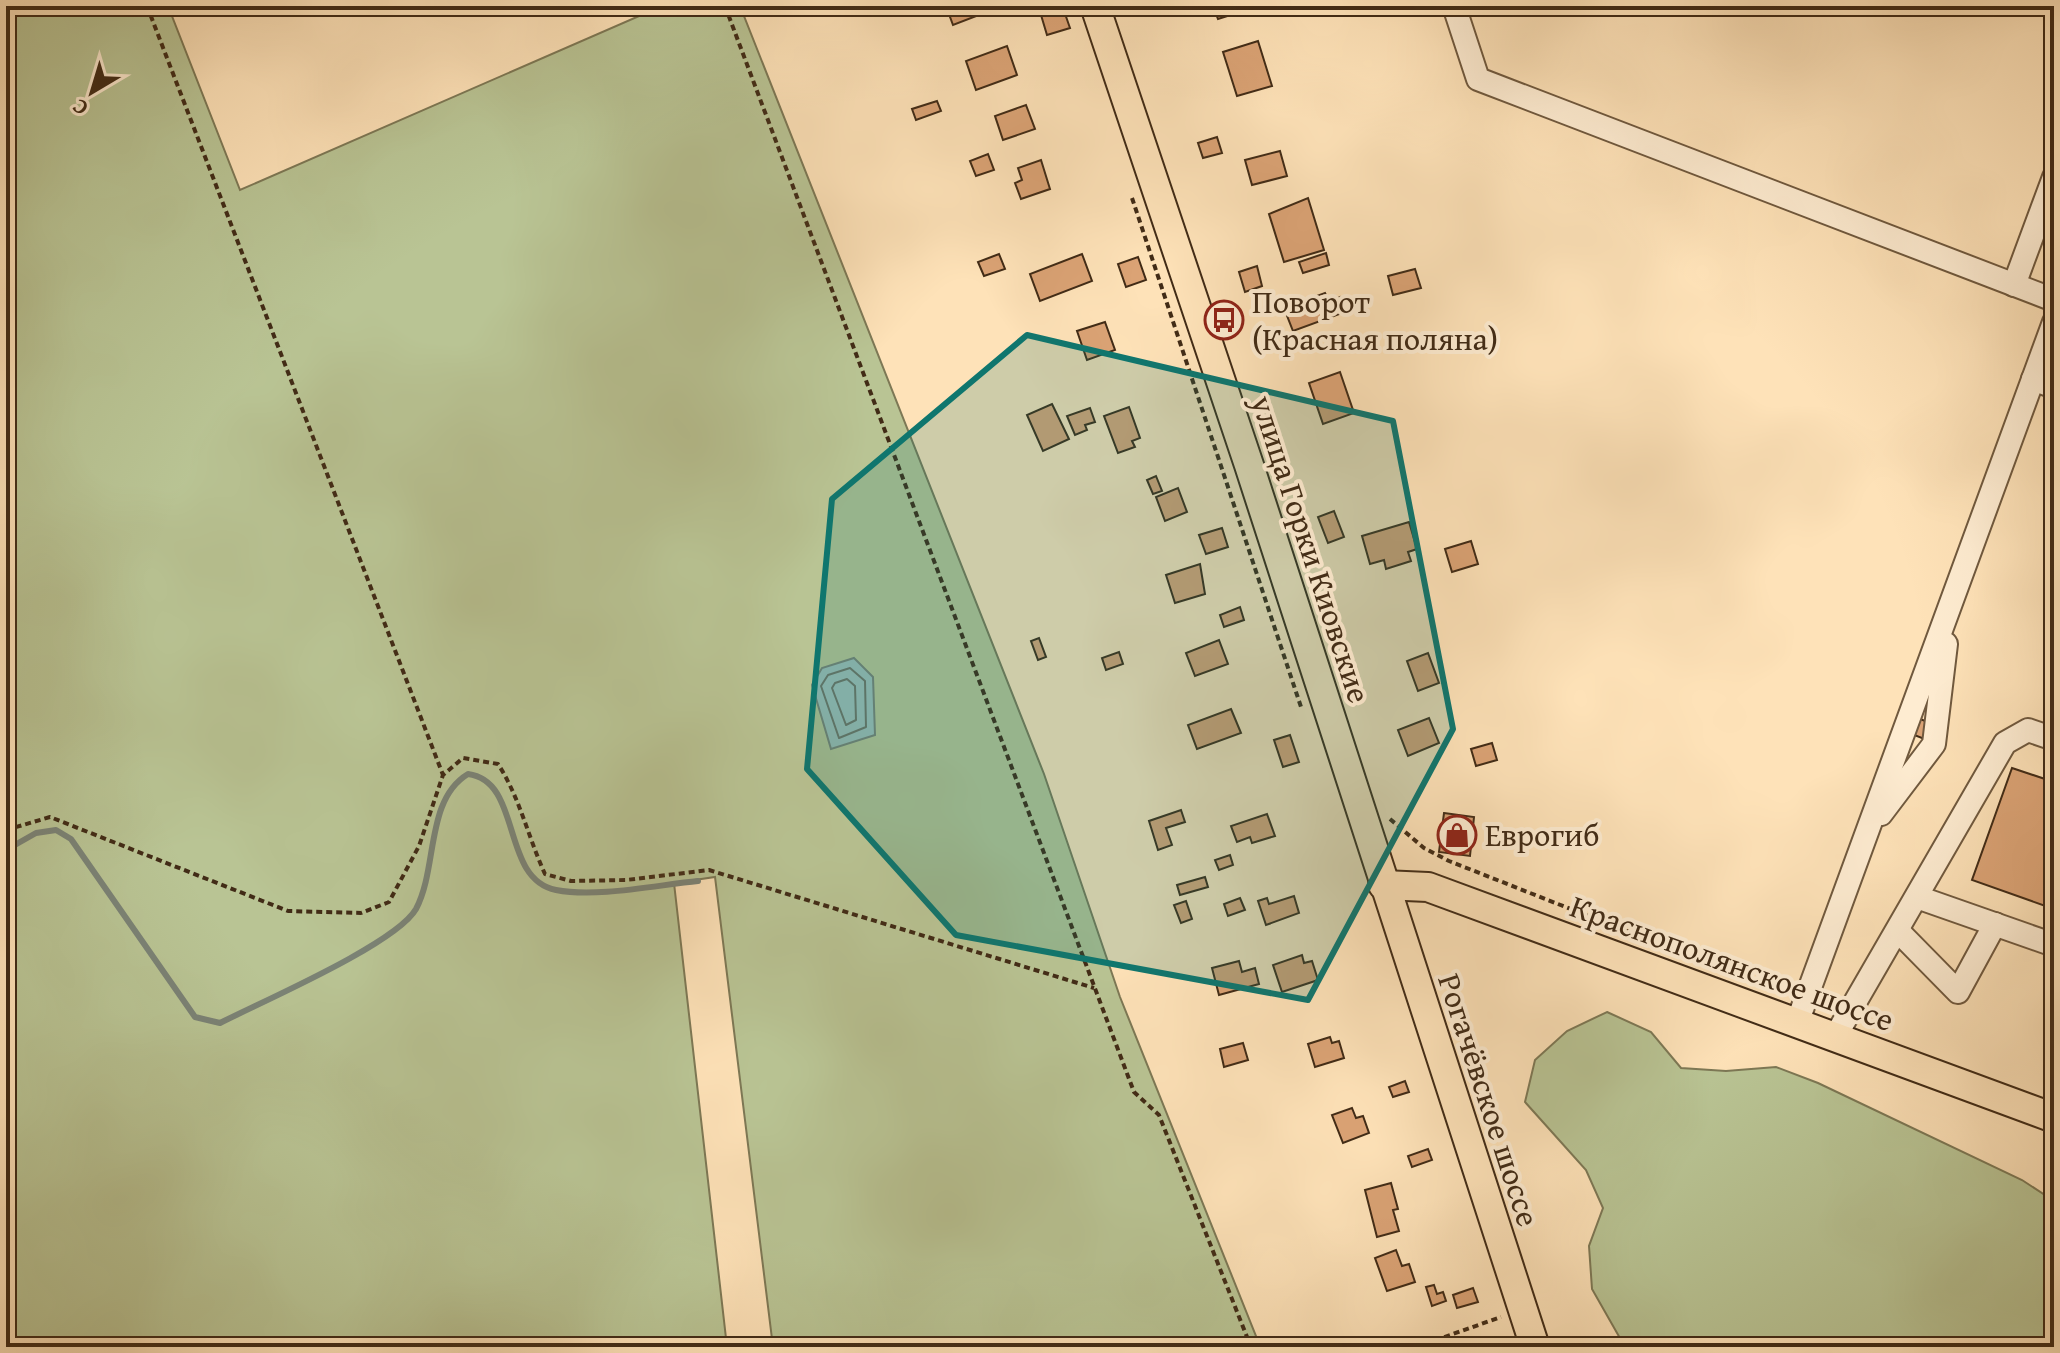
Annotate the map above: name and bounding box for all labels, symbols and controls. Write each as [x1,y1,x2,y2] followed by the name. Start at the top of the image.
[52,52,132,132] north arrow
[65,91,94,124] text: С
[1252,278,1498,362] place label: Поворот (Красная поляна)
[1203,299,1245,341] bus stop icon: Поворот (Красная поляна)
[1239,388,1383,709] street label: улица Горки Киовские
[1485,811,1599,858] place label: Еврогиб
[1436,814,1478,856] shop icon: Еврогиб
[1564,882,1901,1043] street label: Краснополянское шоссе
[1426,967,1553,1232] street label: Рогачёвское шоссе

